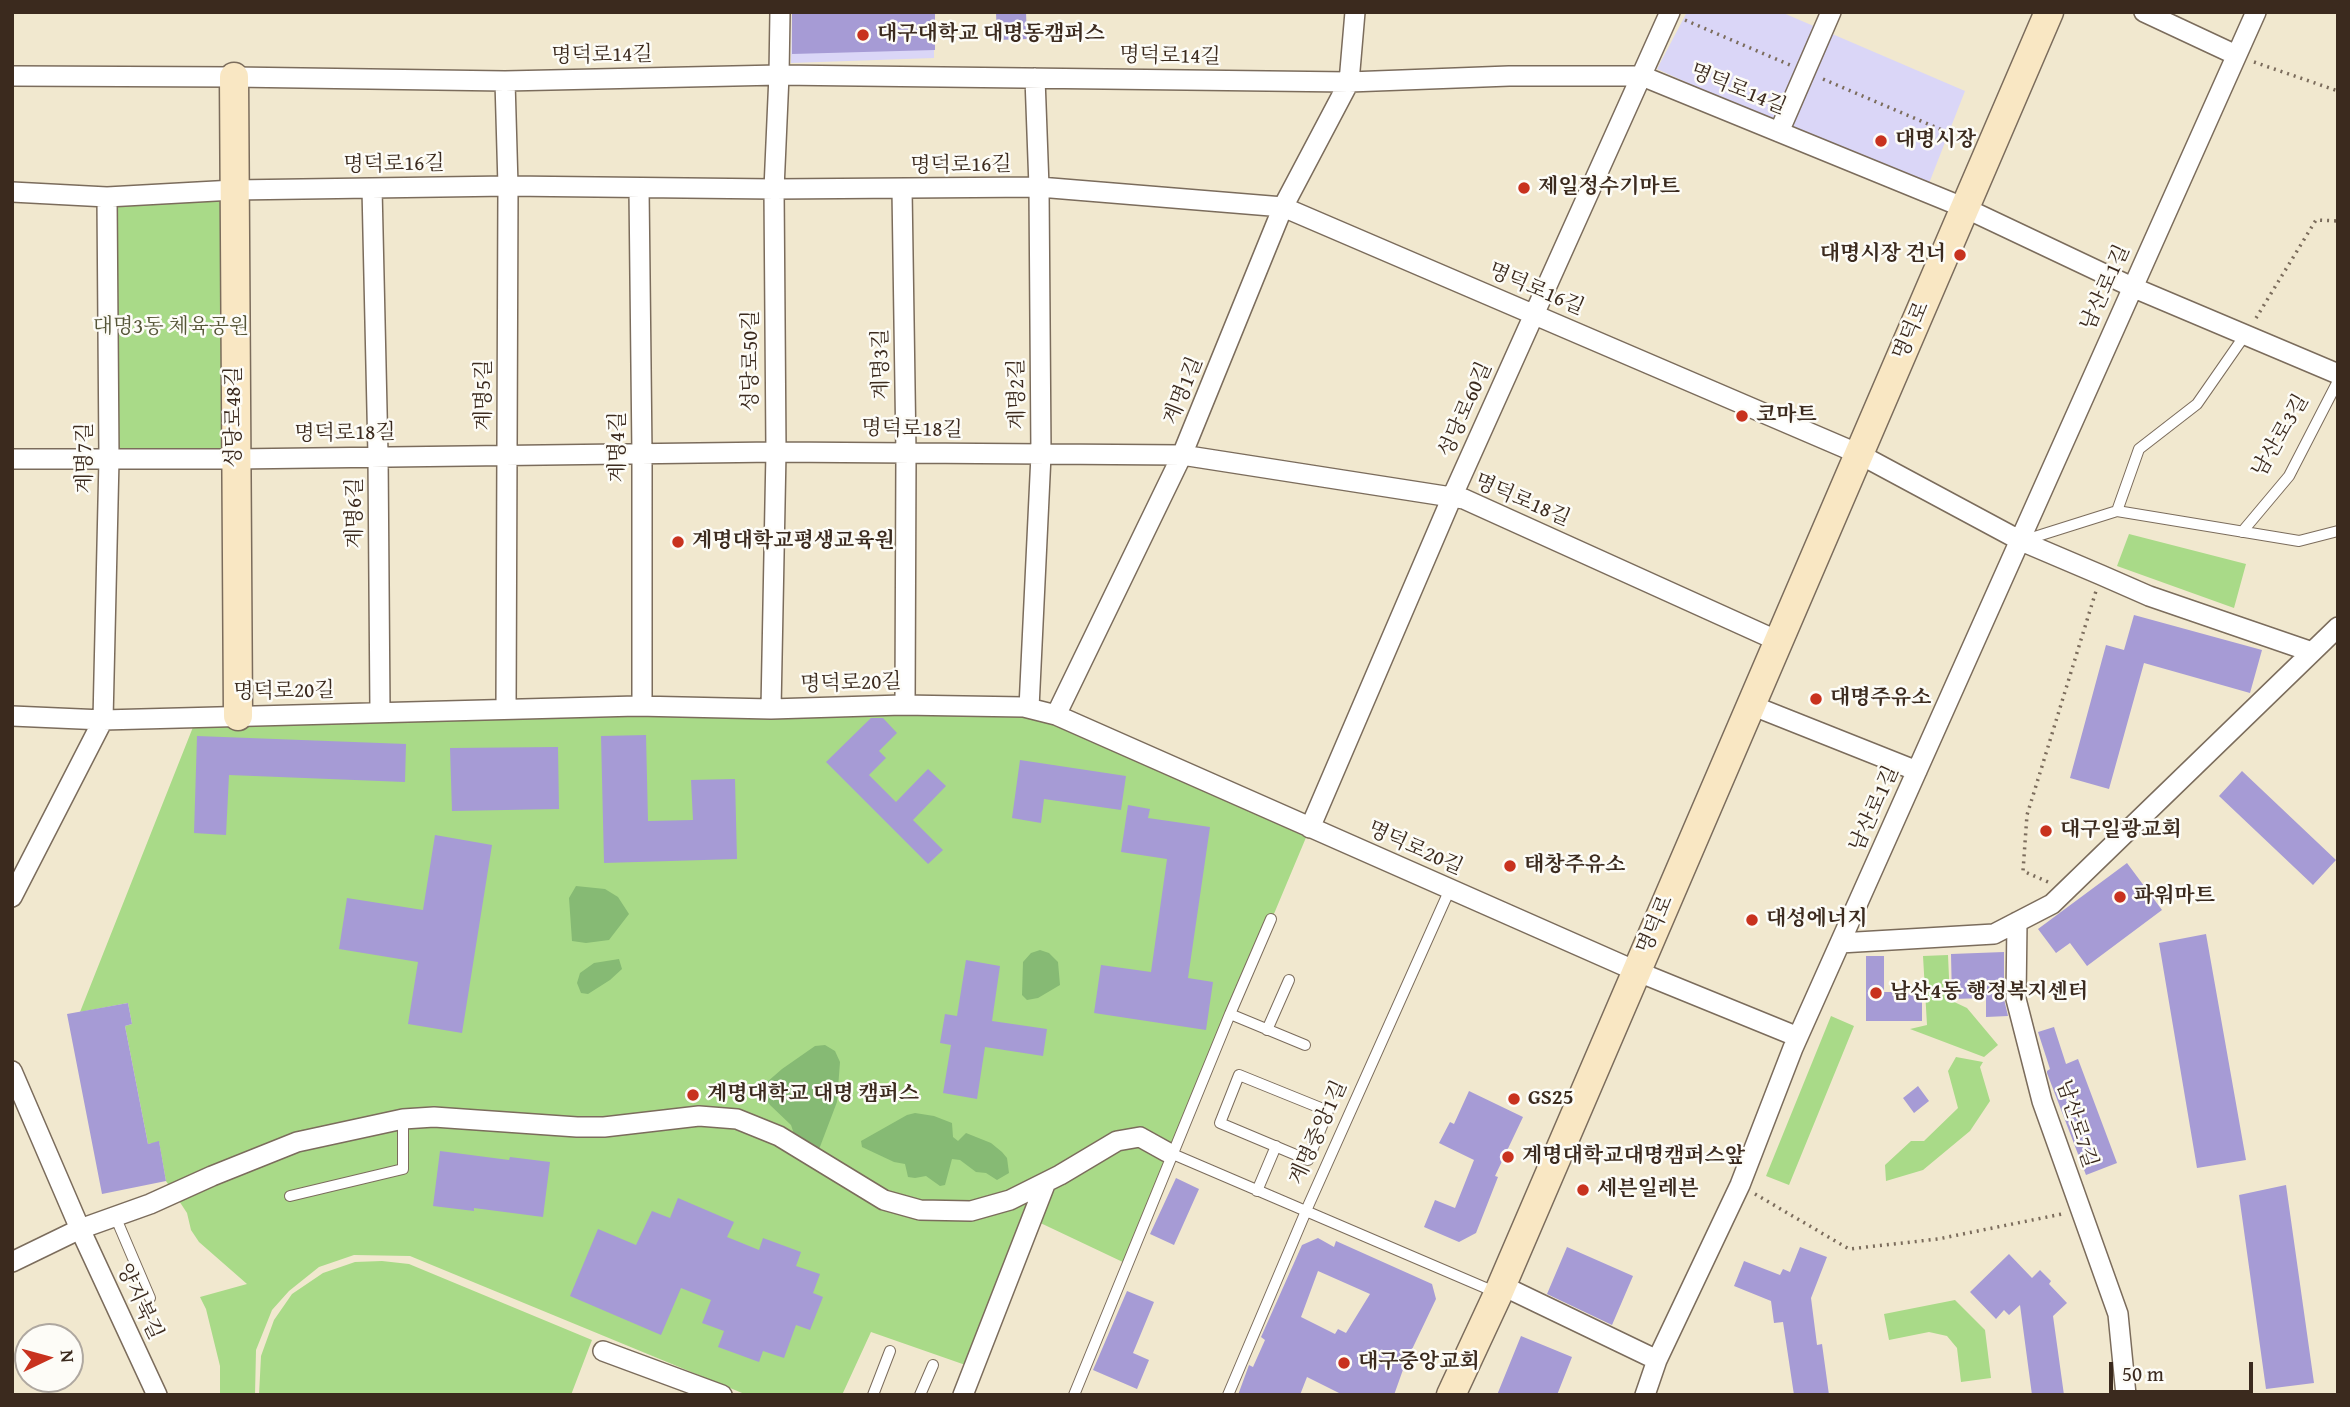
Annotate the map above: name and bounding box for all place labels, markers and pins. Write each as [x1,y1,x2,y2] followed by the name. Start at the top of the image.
[877,22,1105,48] place label: 대구대학교 대명동캠퍼스
[855,27,871,43] marker: 대구대학교 대명동캠퍼스
[1895,128,1976,154] place label: 대명시장
[1873,133,1889,149] marker: 대명시장
[1538,175,1680,201] place label: 제일정수기마트
[1516,180,1532,196] marker: 제일정수기마트
[1820,242,1946,268] place label: 대명시장 건너
[1952,247,1968,263] marker: 대명시장 건너
[1756,403,1817,429] place label: 코마트
[1734,408,1750,424] marker: 코마트
[692,529,895,555] place label: 계명대학교평생교육원
[670,534,686,550] marker: 계명대학교평생교육원
[1830,686,1931,712] place label: 대명주유소
[1808,691,1824,707] marker: 대명주유소
[2060,818,2182,844] place label: 대구일광교회
[2038,823,2054,839] marker: 대구일광교회
[1524,853,1625,879] place label: 태창주유소
[1502,858,1518,874] marker: 태창주유소
[2134,884,2215,910] place label: 파워마트
[2112,889,2128,905] marker: 파워마트
[1766,907,1867,933] place label: 대성에너지
[1744,912,1760,928] marker: 대성에너지
[1890,980,2088,1006] place label: 남산4동 행정복지센터
[1868,985,1884,1001] marker: 남산4동 행정복지센터
[707,1082,919,1108] place label: 계명대학교 대명 캠퍼스
[1528,1086,1574,1112] place label: GS25
[685,1087,701,1103] marker: 계명대학교 대명 캠퍼스
[1506,1091,1522,1107] marker: GS25
[1522,1144,1745,1170] place label: 계명대학교대명캠퍼스앞
[1500,1149,1516,1165] marker: 계명대학교대명캠퍼스앞
[1597,1177,1698,1203] place label: 세븐일레븐
[1575,1182,1591,1198] marker: 세븐일레븐
[1358,1350,1480,1376] place label: 대구중앙교회
[1336,1355,1352,1371] marker: 대구중앙교회

